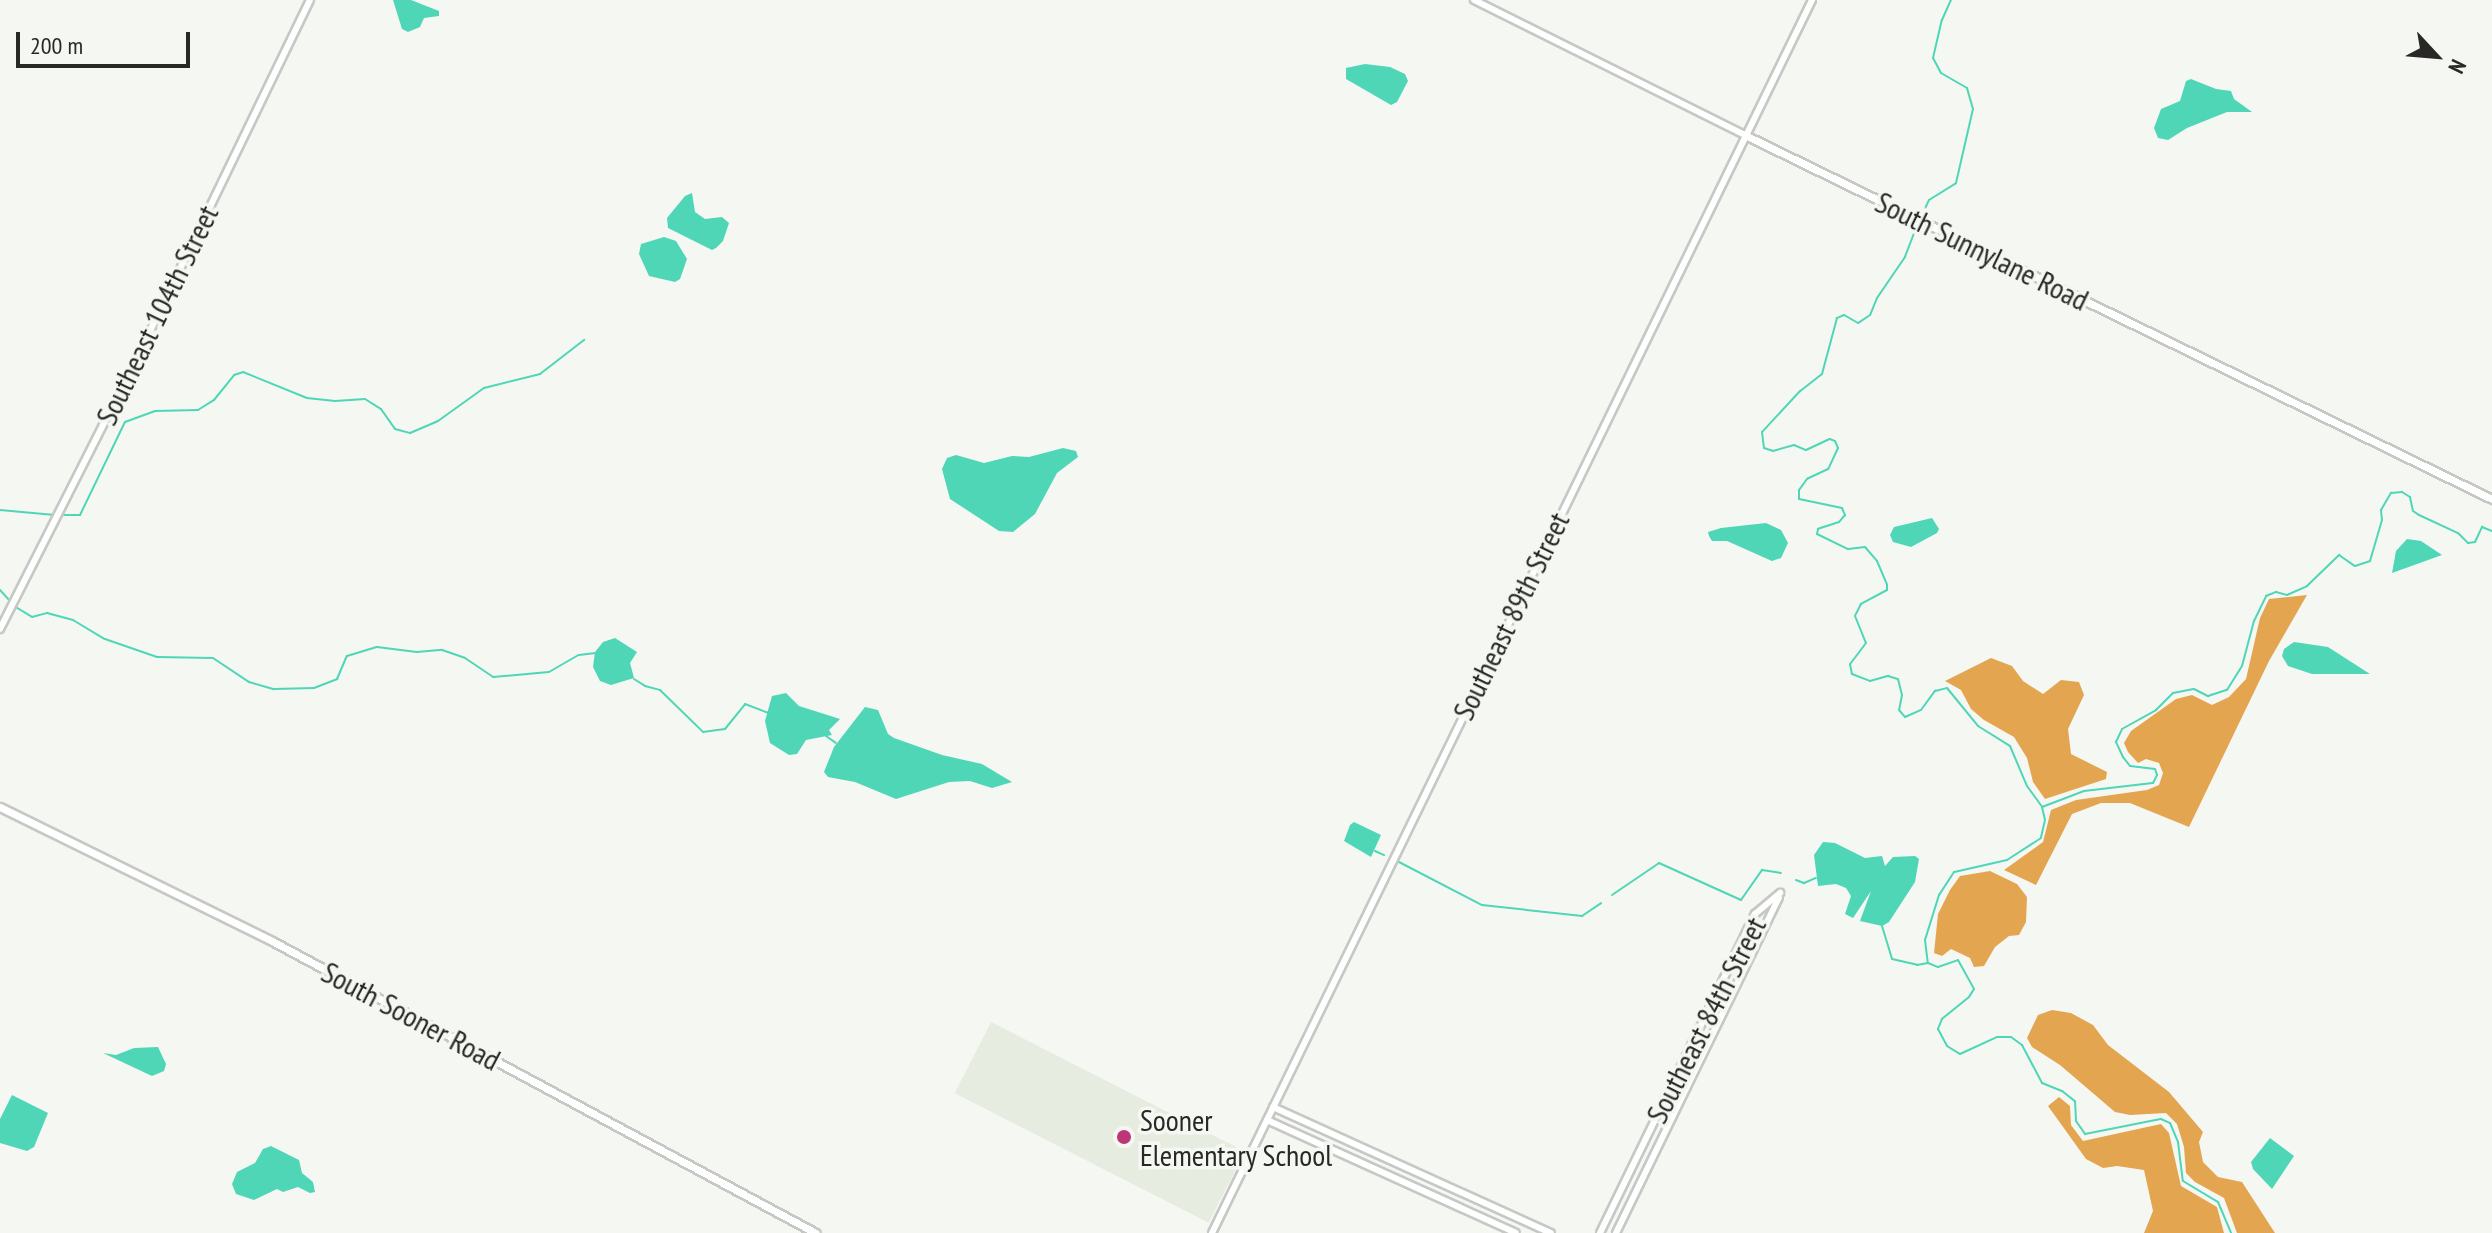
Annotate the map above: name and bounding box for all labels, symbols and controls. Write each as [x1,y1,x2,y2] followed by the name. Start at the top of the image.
[20,16,194,66] scale bar
[2396,16,2476,96] north arrow
[30,30,83,61] text: 200 m
[2442,55,2473,78] text: N
[1870,184,2094,318] street label: South Sunnylane Road
[88,199,226,431] street label: Southeast 104th Street
[1445,506,1577,726] street label: Southeast 89th Street
[1639,911,1773,1129] street label: Southeast 84th Street
[316,954,506,1078] street label: South Sooner Road
[1140,1102,1333,1172] place label: Sooner Elementary School
[1115,1128,1133,1146] marker: Sooner Elementary School

